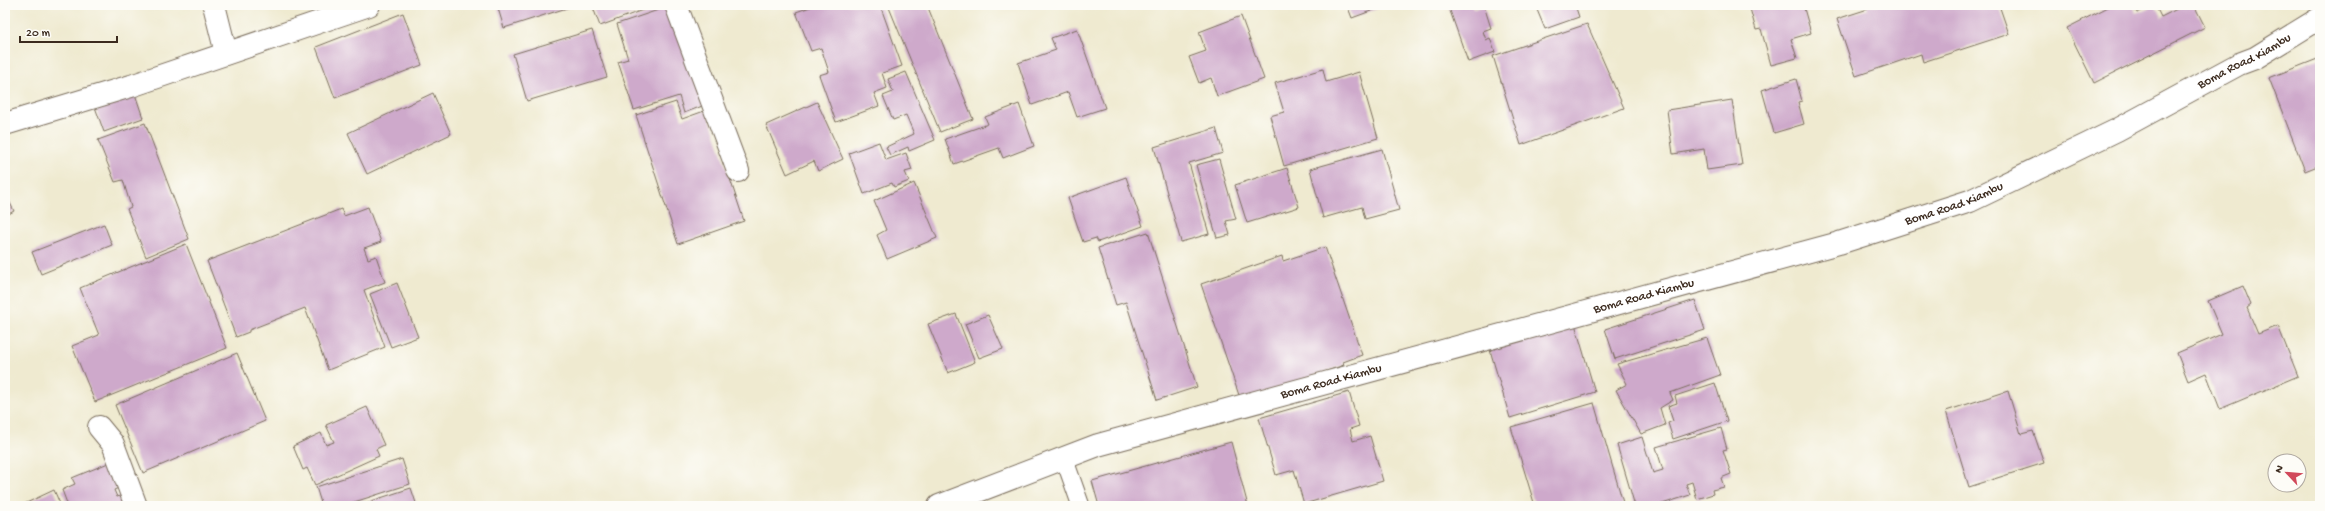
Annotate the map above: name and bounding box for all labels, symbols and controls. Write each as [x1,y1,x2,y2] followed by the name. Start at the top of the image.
[20,18,117,44] scale bar
[26,27,51,41] text: 20 m
[2194,30,2294,93] street label: Boma Road Kiambu
[1902,179,2006,229] street label: Boma Road Kiambu
[1591,275,1696,317] street label: Boma Road Kiambu
[1278,361,1383,403] street label: Boma Road Kiambu
[2267,453,2307,493] north arrow
[2273,464,2287,475] text: N

